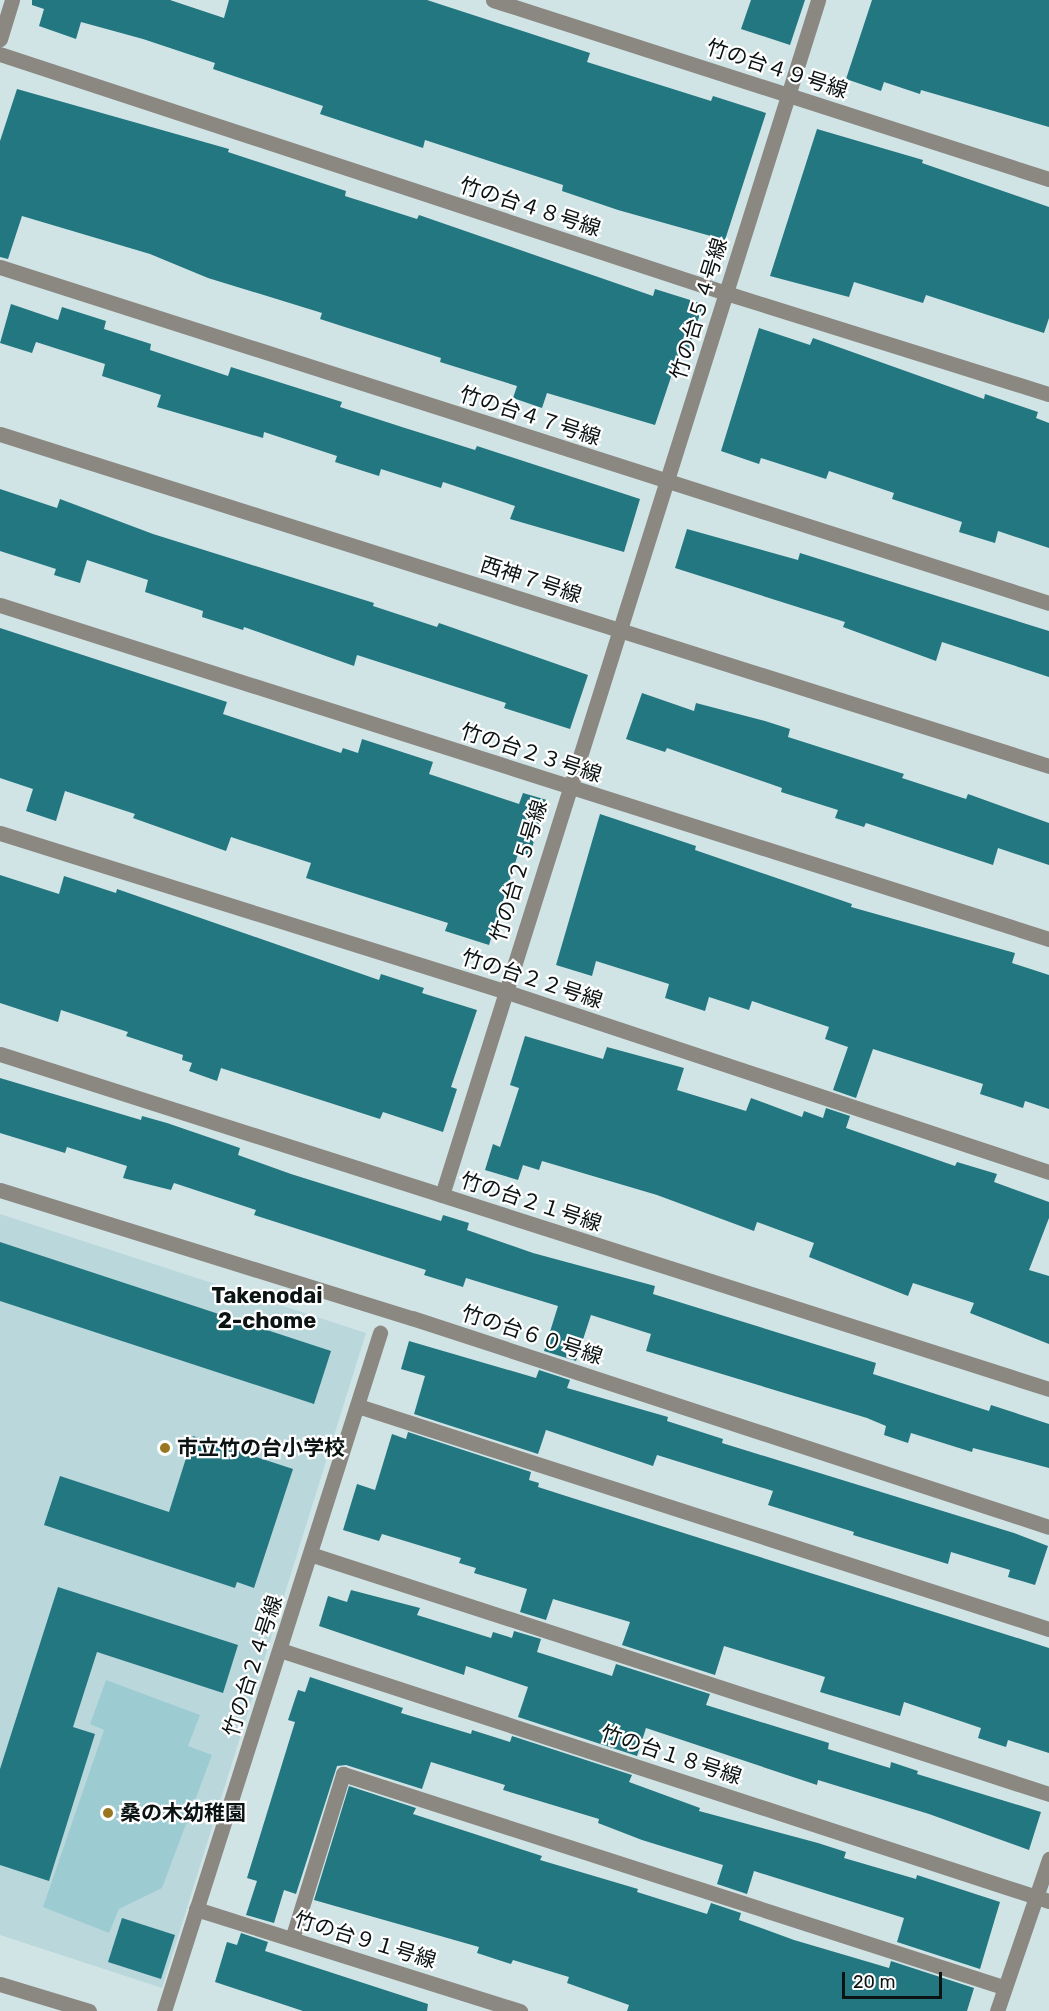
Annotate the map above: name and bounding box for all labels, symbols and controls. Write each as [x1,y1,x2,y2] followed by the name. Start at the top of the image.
[703,34,851,104] street label: 竹の台４９号線
[456,172,604,242] street label: 竹の台４８号線
[665,235,733,383] street label: 竹の台５４号線
[456,381,604,451] street label: 竹の台４７号線
[477,552,585,608] street label: 西神７号線
[457,718,605,788] street label: 竹の台２３号線
[485,797,553,945] street label: 竹の台２５号線
[458,944,606,1014] street label: 竹の台２２号線
[457,1167,605,1237] street label: 竹の台２１号線
[211,1282,323,1334] district label: Takenodai 2-chome
[458,1300,606,1370] street label: 竹の台６０号線
[177,1435,345,1461] place label: 市立竹の台小学校
[158,1441,172,1455] marker: 市立竹の台小学校
[218,1592,288,1740] street label: 竹の台２４号線
[597,1720,745,1790] street label: 竹の台１８号線
[120,1800,246,1826] place label: 桑の木幼稚園
[101,1806,115,1820] marker: 桑の木幼稚園
[291,1906,439,1974] street label: 竹の台９１号線
[845,1960,946,1998] scale bar
[853,1971,895,1993] text: 20 m

